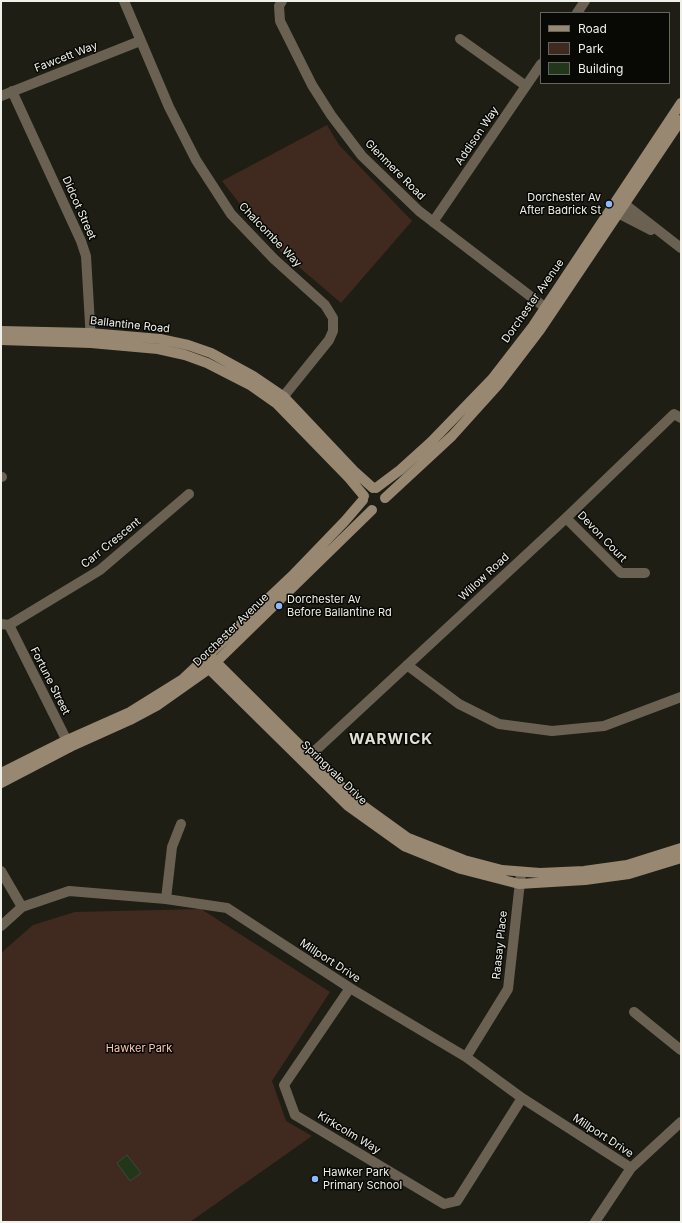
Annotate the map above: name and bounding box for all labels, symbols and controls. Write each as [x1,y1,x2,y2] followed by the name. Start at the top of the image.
[540,12,670,84] legend
[578,21,607,36] text: Road
[33,39,99,75] street label: Fawcett Way
[578,41,604,56] text: Park
[578,61,623,76] text: Building
[452,104,502,168] street label: Addison Way
[362,137,428,203] street label: Glenmere Road
[59,174,99,242] street label: Didcot Street
[519,191,601,217] place label: Dorchester Av After Badrick St
[604,199,614,209] marker: Dorchester Av After Badrick St
[236,200,304,270] street label: Chalcombe Way
[499,257,567,345] street label: Dorchester Avenue
[89,314,171,336] street label: Ballantine Road
[575,509,629,565] street label: Devon Court
[79,515,143,571] street label: Carr Crescent
[456,550,512,604] street label: Willow Road
[191,591,271,669] street label: Dorchester Avenue
[287,593,392,619] place label: Dorchester Av Before Ballantine Rd
[274,601,284,611] marker: Dorchester Av Before Ballantine Rd
[27,645,73,717] street label: Fortune Street
[349,730,433,748] district label: WARWICK
[299,738,369,808] street label: Springvale Drive
[490,910,510,980] street label: Raasay Place
[297,937,363,985] street label: Millport Drive
[106,1042,172,1056] park label: Hawker Park
[315,1109,383,1157] street label: Kirkcolm Way
[570,1112,636,1160] street label: Millport Drive
[323,1166,402,1192] place label: Hawker Park Primary School
[310,1174,320,1184] marker: Hawker Park Primary School

